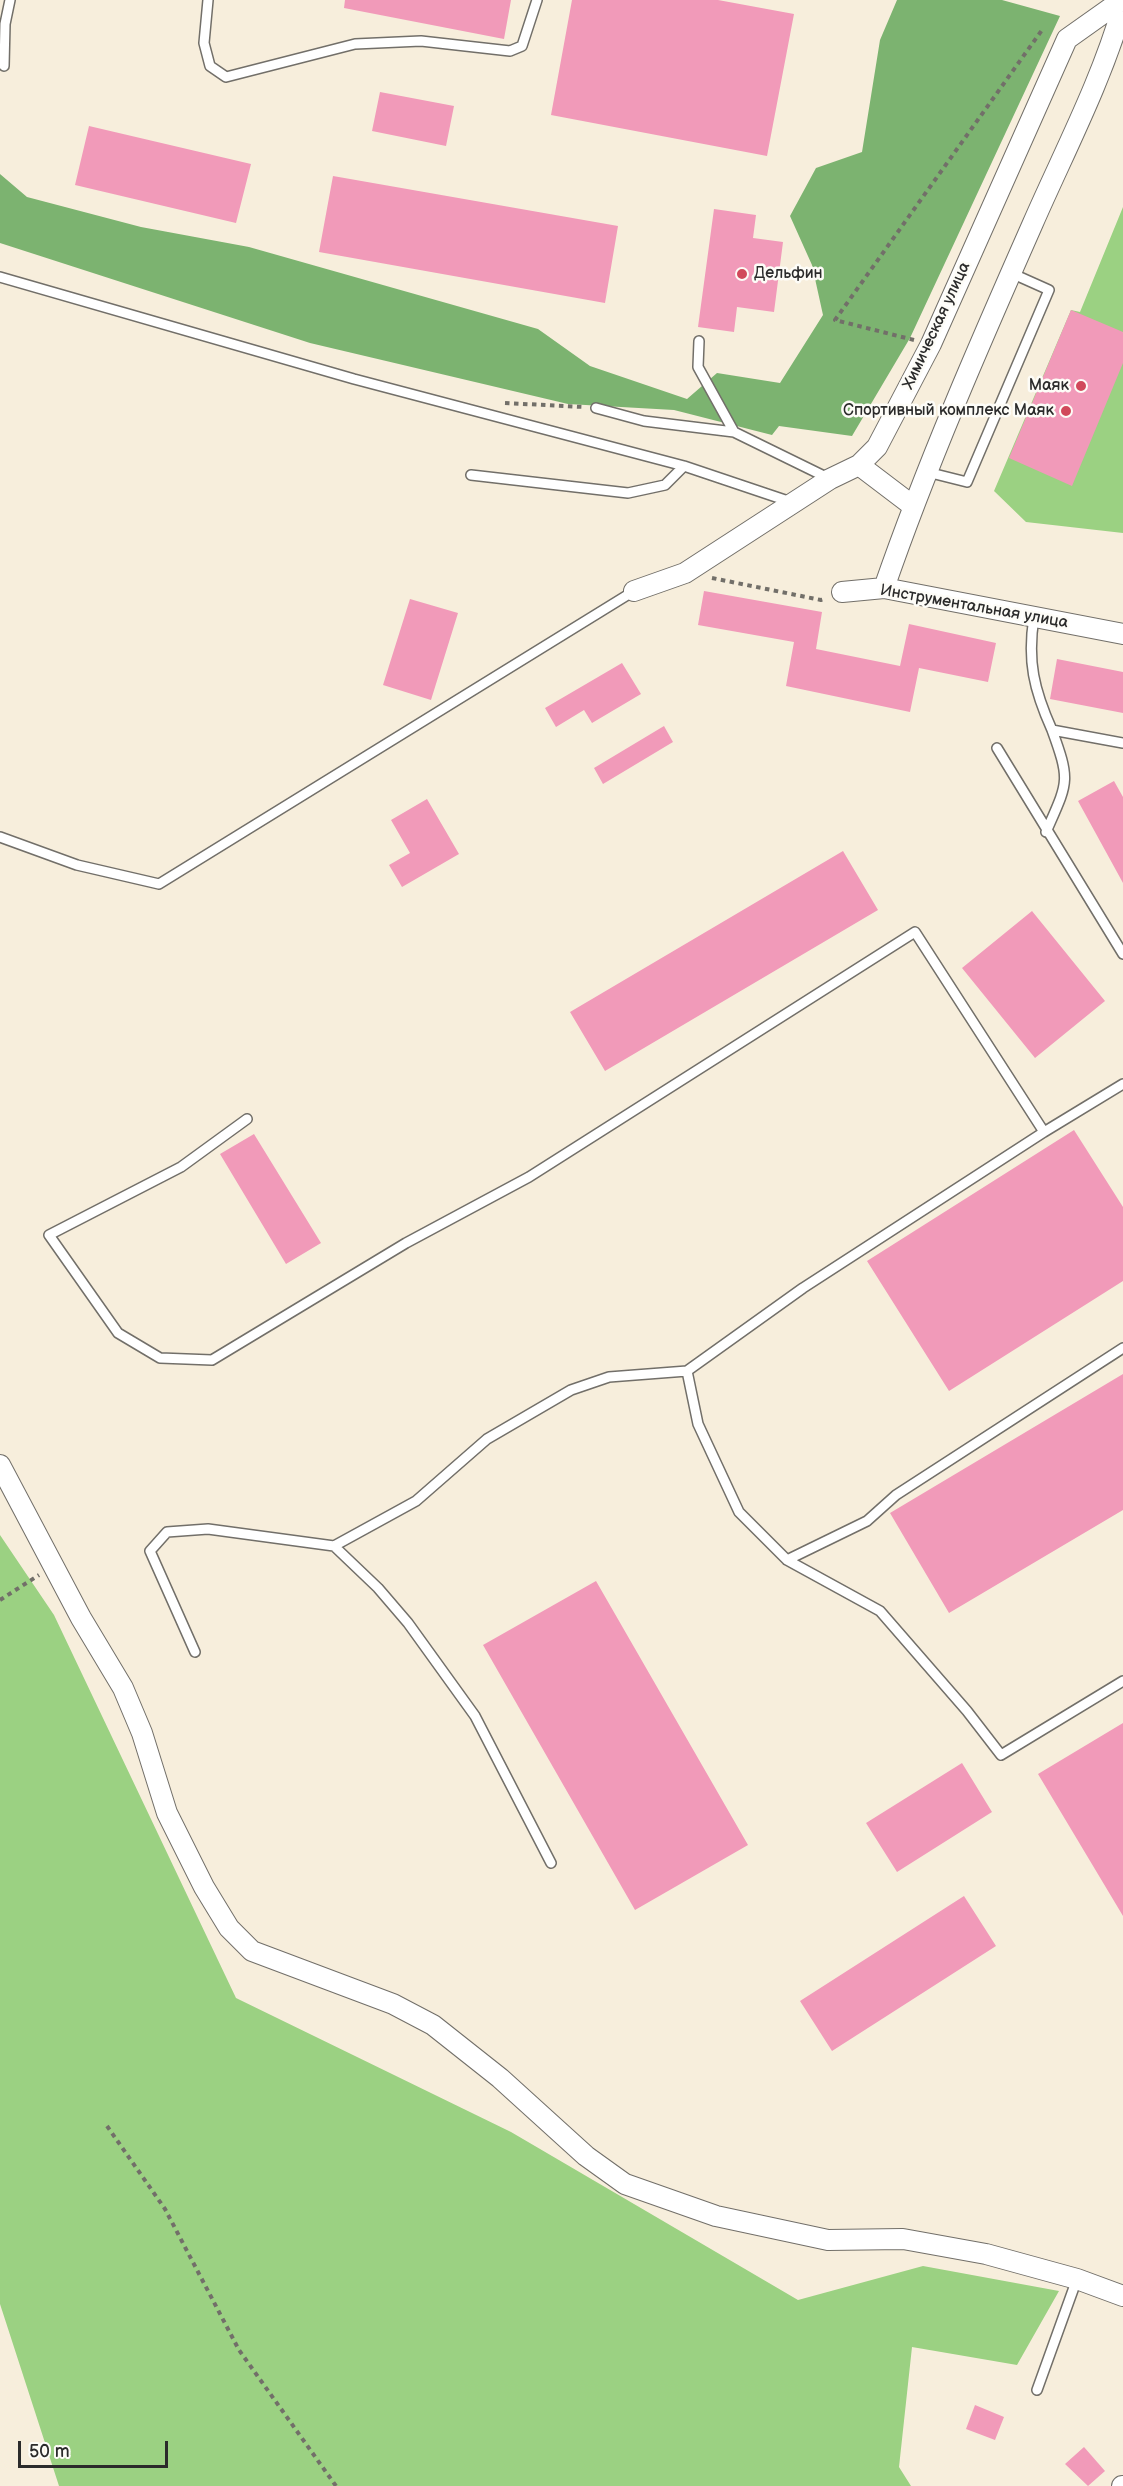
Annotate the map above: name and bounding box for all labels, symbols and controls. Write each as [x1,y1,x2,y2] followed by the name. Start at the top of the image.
[899,259,975,393] street label: Химическая улица
[754,264,823,284] place label: Дельфин
[735,267,749,281] marker: Дельфин
[1029,376,1069,396] place label: Маяк
[1074,379,1088,393] marker: Маяк
[843,401,1054,421] place label: Спортивный комплекс Маяк
[1059,404,1073,418] marker: Спортивный комплекс Маяк
[878,581,1070,633] street label: Инструментальная улица
[21,2429,171,2467] scale bar
[29,2441,70,2462] text: 50 m

